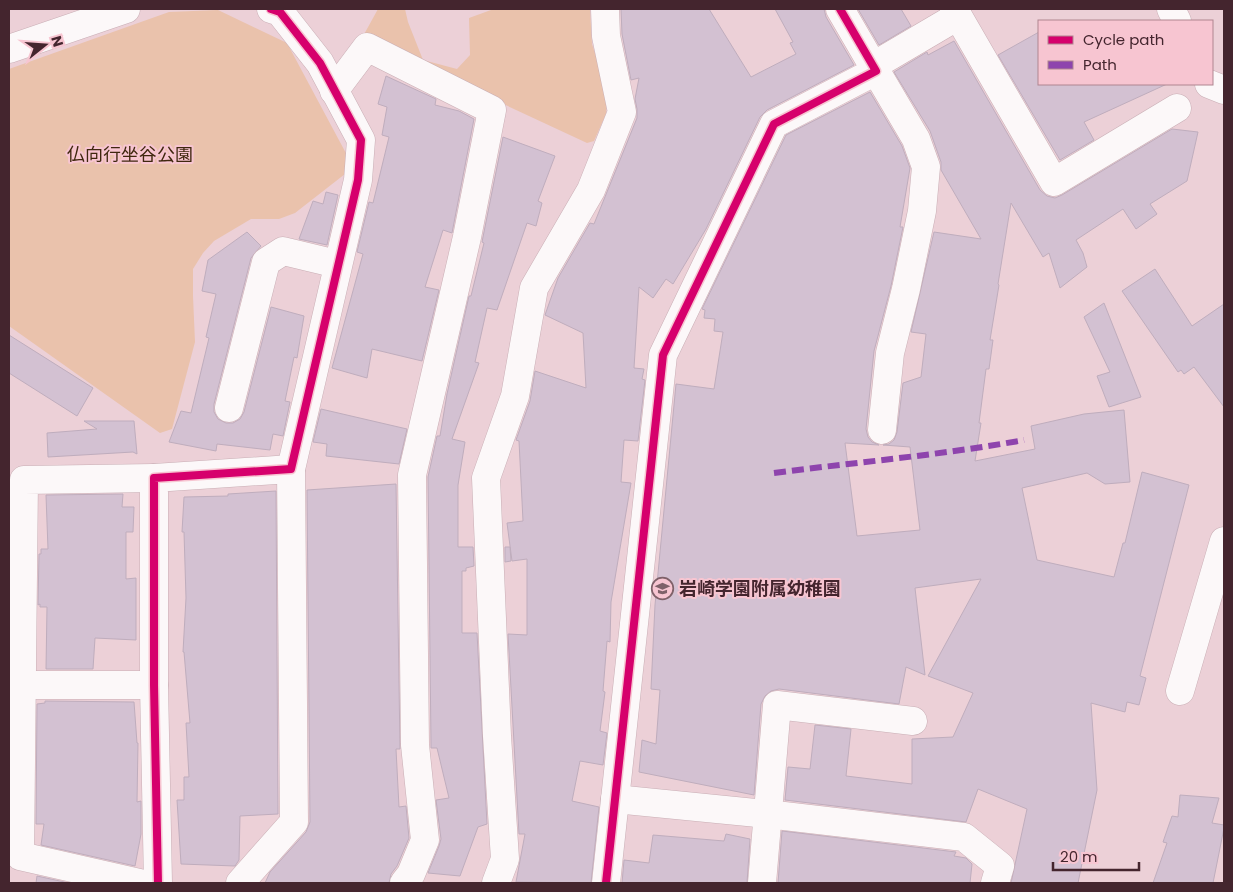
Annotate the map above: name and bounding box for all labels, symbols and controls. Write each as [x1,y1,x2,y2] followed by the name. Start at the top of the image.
[20,20,70,70] north arrow
[1038,20,1213,85] legend
[1083,29,1164,50] text: Cycle path
[46,33,69,49] text: N
[1083,54,1117,75] text: Path
[67,142,193,167] park label: 仏向行坐谷公園
[651,576,675,600] school or university icon: 岩崎学園附属幼稚園
[679,576,841,601] place label: 岩崎学園附属幼稚園
[1053,840,1139,872] scale bar
[1060,846,1098,867] text: 20 m

